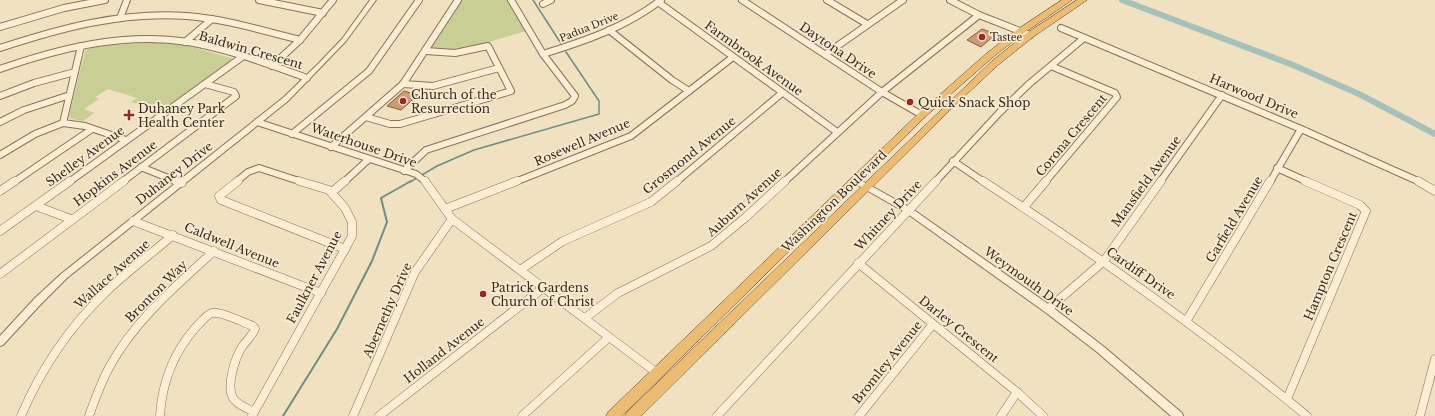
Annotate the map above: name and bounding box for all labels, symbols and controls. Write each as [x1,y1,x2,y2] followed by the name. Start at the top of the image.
[558,9,621,45] street label: Padua Drive
[702,17,806,99] street label: Farmbrook Avenue
[797,19,879,81] street label: Daytona Drive
[197,28,305,72] street label: Baldwin Crescent
[990,31,1023,44] place label: Tastee
[977,32,987,42] marker: Tastee
[1207,71,1301,122] street label: Harwood Drive
[411,87,497,116] place label: Church of the Resurrection
[1032,90,1110,179] street label: Corona Crescent
[918,95,1030,110] place label: Quick Snack Shop
[398,96,408,106] marker: Church of the Resurrection
[905,97,915,107] marker: Quick Snack Shop
[138,101,226,130] place label: Duhaney Park Health Center
[123,109,135,121] marker: Duhaney Park Health Center
[640,113,739,197] street label: Grosmond Avenue
[532,115,632,169] street label: Rosewell Avenue
[308,120,419,170] street label: Waterhouse Drive
[43,122,127,190] street label: Shelley Avenue
[1108,132,1184,229] street label: Mansfield Avenue
[70,137,160,209] street label: Hopkins Avenue
[133,138,216,208] street label: Duhaney Drive
[778,147,890,256] street label: Washington Boulevard
[703,164,785,240] street label: Auburn Avenue
[1202,173,1266,265] street label: Garfield Avenue
[851,176,925,254] street label: Whitney Drive
[1300,209,1360,323] street label: Hampton Crescent
[182,219,282,271] street label: Caldwell Avenue
[283,228,345,326] street label: Faulkner Avenue
[71,236,153,312] street label: Wallace Avenue
[981,243,1077,319] street label: Weymouth Drive
[1104,244,1178,302] street label: Cardiff Drive
[122,257,190,325] street label: Bronton Way
[359,260,415,361] street label: Abernethy Drive
[491,280,595,309] place label: Patrick Gardens Church of Christ
[478,289,488,299] marker: Patrick Gardens Church of Christ
[916,292,1002,366] street label: Darley Crescent
[401,314,487,386] street label: Holland Avenue
[849,318,925,406] street label: Bromley Avenue

